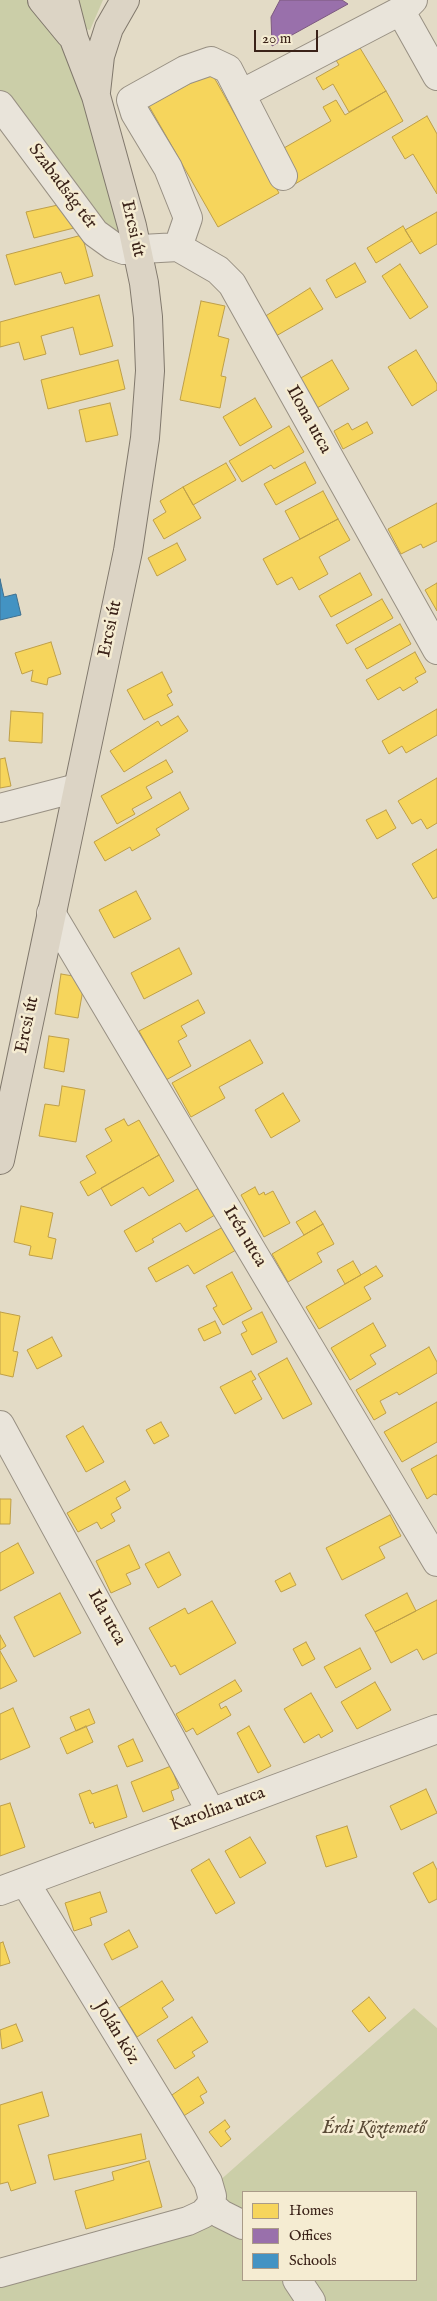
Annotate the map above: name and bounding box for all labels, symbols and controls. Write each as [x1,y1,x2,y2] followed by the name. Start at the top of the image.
[257,20,321,52] scale bar
[262,29,291,48] text: 20 m
[23,140,101,234] street label: Szabadság tér
[115,199,149,259] street label: Ercsi út
[280,382,336,458] street label: Ilona utca
[94,599,128,659] street label: Ercsi út
[11,995,45,1055] street label: Ercsi út
[217,1203,271,1271] street label: Irén utca
[82,1587,130,1649] street label: Ida utca
[168,1783,268,1837] street label: Karolina utca
[89,1997,143,2069] street label: Jolán köz
[322,2118,426,2140] park label: Érdi Köztemető
[242,2191,417,2281] legend
[289,2201,333,2220] text: Homes
[289,2226,332,2245] text: Offices
[289,2251,337,2270] text: Schools

